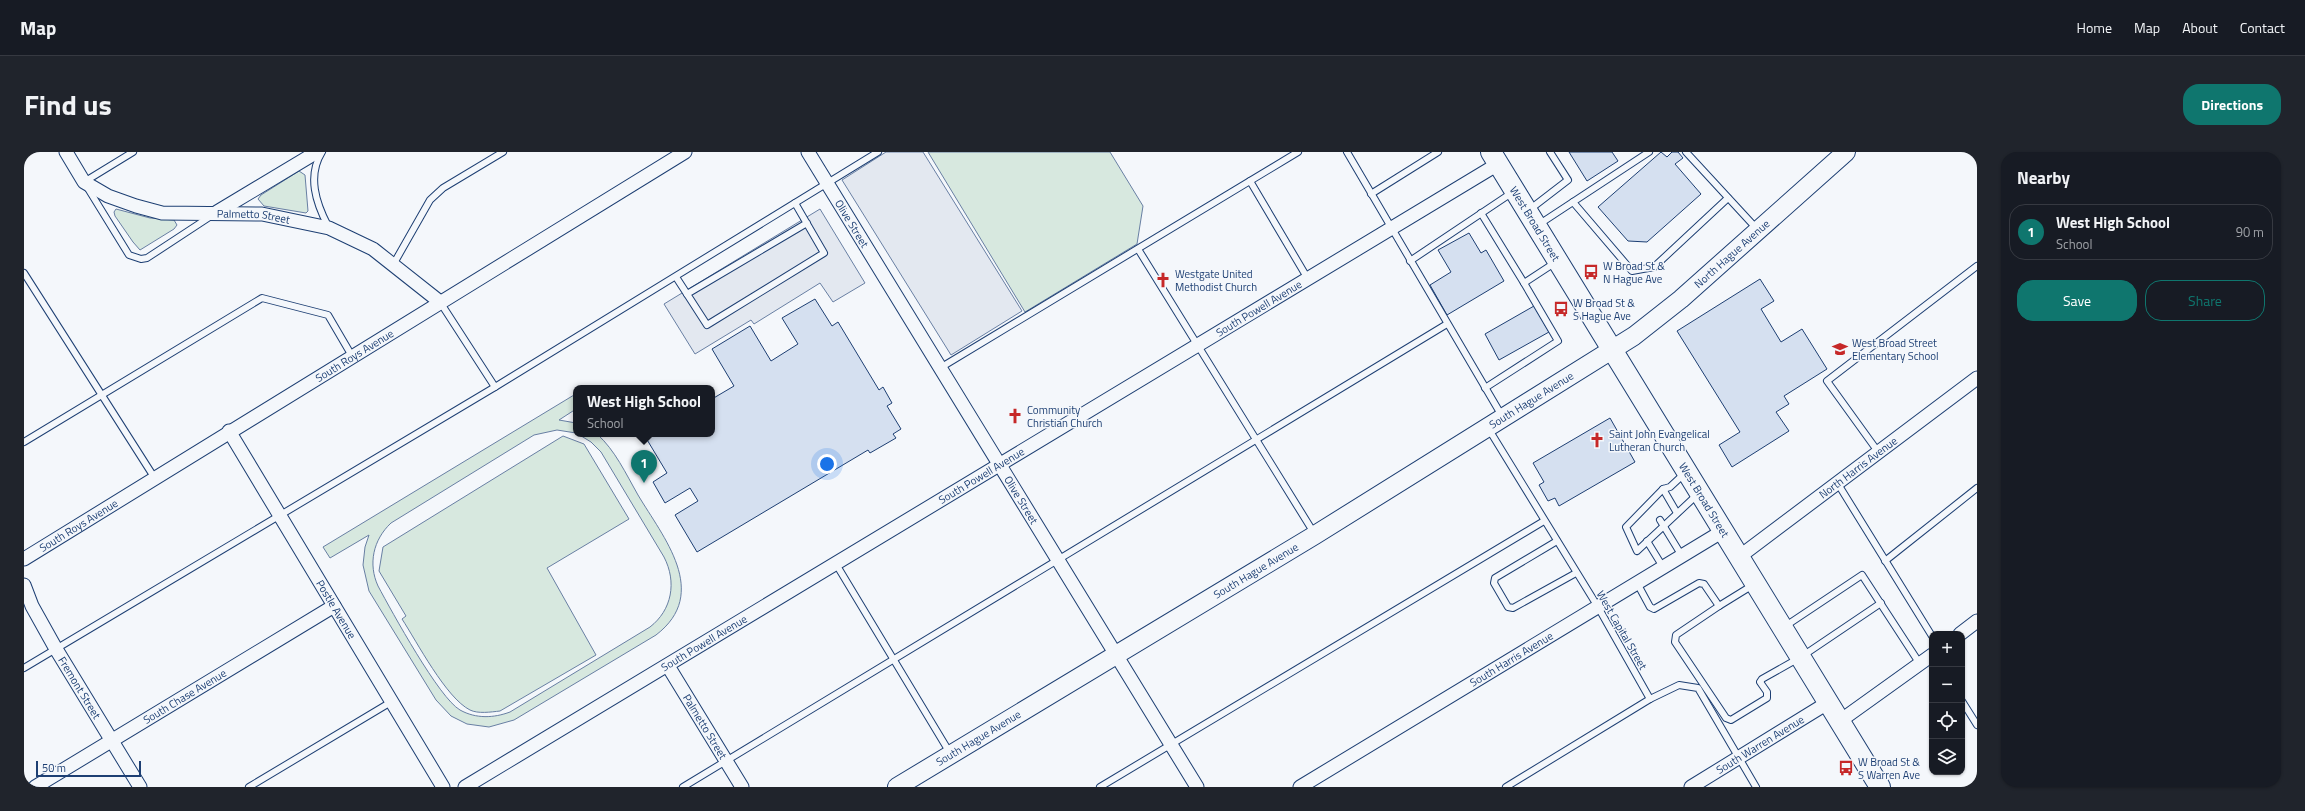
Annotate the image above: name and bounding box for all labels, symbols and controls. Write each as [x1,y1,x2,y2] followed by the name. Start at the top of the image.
[20,13,56,42] text: Map
[2077,17,2112,38] text: Home
[2134,17,2160,38] text: Map
[2182,17,2218,38] text: About
[2240,17,2285,38] text: Contact
[24,83,112,126] text: Find us
[2183,84,2281,125] button: Directions
[2017,165,2070,191] text: Nearby
[1506,183,1564,264] street label: West Broad Street
[831,196,873,251] street label: Olive Street
[217,206,292,228] street label: Palmetto Street
[2056,211,2170,234] text: West High School
[1691,215,1773,292] street label: North Hague Avenue
[2027,222,2035,242] text: 1
[2236,222,2264,242] text: 90 m
[2056,234,2092,254] text: School
[1603,258,1665,287] place label: W Broad St & N Hague Ave
[1582,263,1600,281] bus stop icon: W Broad St & N Hague Ave
[1175,266,1257,295] place label: Westgate United Methodist Church
[1154,271,1172,289] church icon: Westgate United Methodist Church
[1213,276,1305,340] street label: South Powell Avenue
[2017,280,2137,321] button: Save
[2145,280,2265,321] button: Share
[1573,295,1635,324] place label: W Broad St & S Hague Ave
[1552,300,1570,318] bus stop icon: W Broad St & S Hague Ave
[312,325,397,386] street label: South Roys Avenue
[1852,335,1939,364] place label: West Broad Street Elementary School
[1831,340,1849,358] school or university icon: West Broad Street Elementary School
[1486,367,1577,432] street label: South Hague Avenue
[573,385,715,437] popup
[587,390,701,413] text: West High School
[1027,402,1103,431] place label: Community Christian Church
[1006,407,1024,425] church icon: Community Christian Church
[587,413,623,433] text: School
[1609,426,1710,455] place label: Saint John Evangelical Lutheran Church
[1588,431,1606,449] church icon: Saint John Evangelical Lutheran Church
[1816,432,1901,502] street label: North Harris Avenue
[935,443,1028,508] street label: South Powell Avenue
[631,450,657,483] pin: 1
[817,454,837,474] your location
[1675,459,1733,540] street label: West Broad Street
[1000,473,1042,527] street label: Olive Street
[36,495,121,556] street label: South Roys Avenue
[1210,539,1302,602] street label: South Hague Avenue
[312,577,360,642] street label: Postle Avenue
[1593,588,1651,673] street label: West Capital Street
[658,611,750,675] street label: South Powell Avenue
[1467,627,1556,691] street label: South Harris Avenue
[1929,631,1965,775] map controls
[1929,631,1965,667] button: +
[54,653,105,722] street label: Fremont Street
[140,665,230,728] street label: South Chase Avenue
[1929,667,1965,703] button: −
[679,691,731,762] street label: Palmetto Street
[1929,703,1965,739] button: locate
[933,706,1024,770] street label: South Hague Avenue
[1713,711,1807,778] street label: South Warren Avenue
[1929,739,1965,775] button: layers
[1858,754,1920,783] place label: W Broad St & S Warren Ave
[36,759,141,778] scale bar
[1837,759,1855,777] bus stop icon: W Broad St & S Warren Ave
[42,760,66,776] text: 50 m

